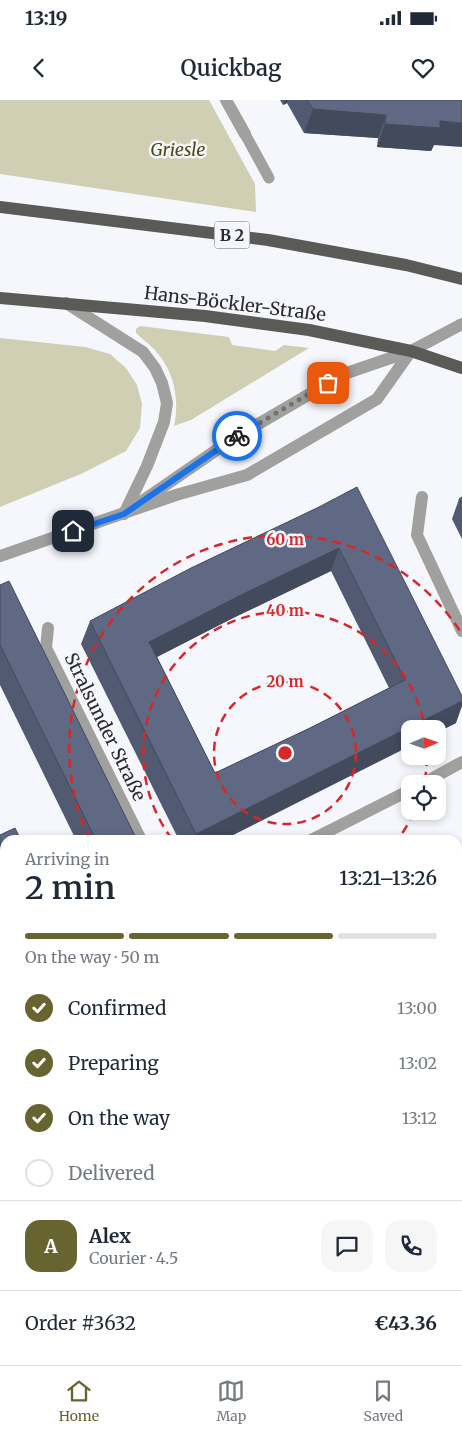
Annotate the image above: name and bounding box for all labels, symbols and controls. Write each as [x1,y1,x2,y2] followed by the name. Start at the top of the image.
[25,6,68,30] text: 13:19
[25,54,53,82] icon: back
[181,54,281,82] text: Quickbag
[409,54,437,82] icon: heart
[151,138,205,161] park label: Griesle
[214,222,250,248] road number: B 2
[143,281,327,326] street label: Hans-Böckler-Straße
[307,362,349,404] pin
[314,369,342,397] icon: bag
[212,411,262,461] courier
[223,422,251,450] icon: bike
[52,510,94,552] pin
[59,517,87,545] icon: home
[266,530,304,549] text: 60 m
[266,601,304,620] text: 40 m
[60,649,151,805] street label: Stralsunder Straße
[266,672,304,691] text: 20 m
[401,720,446,765] north arrow
[401,720,446,820] map controls
[276,744,294,762] centre of rings
[401,775,446,820] button: locate
[25,849,110,869] text: Arriving in
[339,866,437,890] text: 13:21–13:26
[25,868,115,908] text: 2 min
[25,947,160,967] text: On the way · 50 m
[25,994,53,1022] icon: check
[68,996,166,1020] text: Confirmed
[397,998,437,1018] text: 13:00
[25,1049,53,1077] icon: check
[68,1051,159,1075] text: Preparing
[399,1053,437,1073] text: 13:02
[25,1104,53,1132] icon: check
[68,1106,170,1130] text: On the way
[402,1108,437,1128] text: 13:12
[68,1161,155,1185] text: Delivered
[321,1220,373,1272] button: chat
[385,1220,437,1272] button: phone
[89,1224,131,1248] text: Alex
[44,1234,58,1258] text: A
[89,1248,178,1268] text: Courier · 4.5
[25,1311,136,1335] text: Order #3632
[374,1311,437,1335] text: €43.36
[59,1377,99,1425] tab: Home
[216,1377,246,1425] tab: Map
[364,1377,403,1425] tab: Saved

